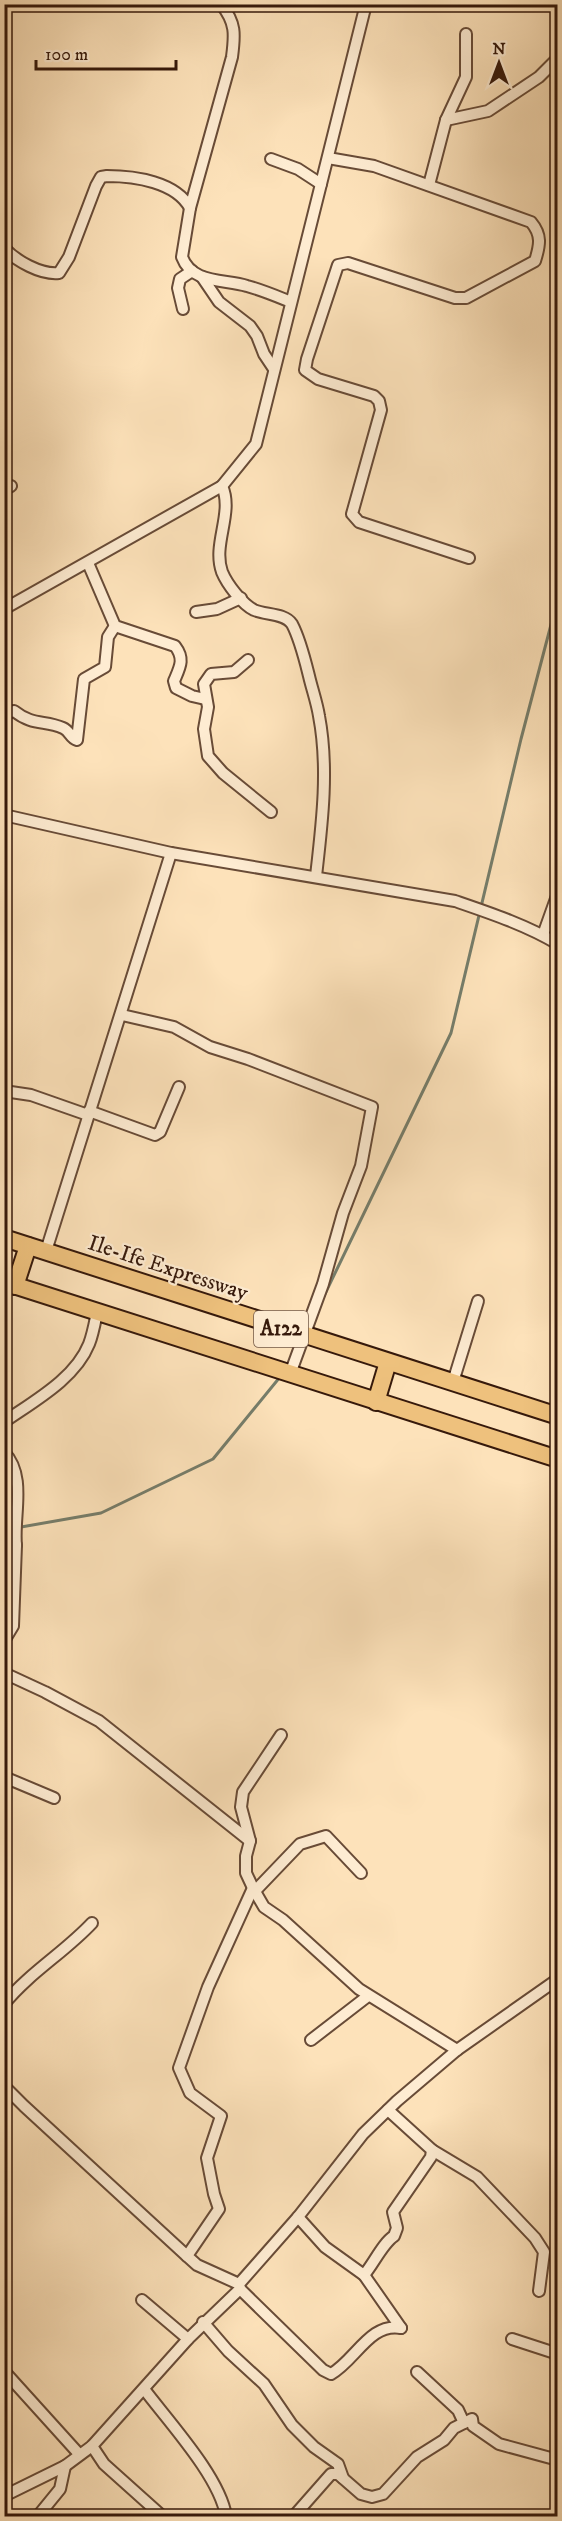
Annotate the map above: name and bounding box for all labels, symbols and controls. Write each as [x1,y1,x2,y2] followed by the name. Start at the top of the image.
[36,33,176,71] scale bar
[469,33,529,93] north arrow
[492,39,506,59] text: N
[45,44,88,66] text: 100 m
[85,1229,252,1307] street label: Ile-Ife Expressway
[254,1311,308,1347] road number: A122

